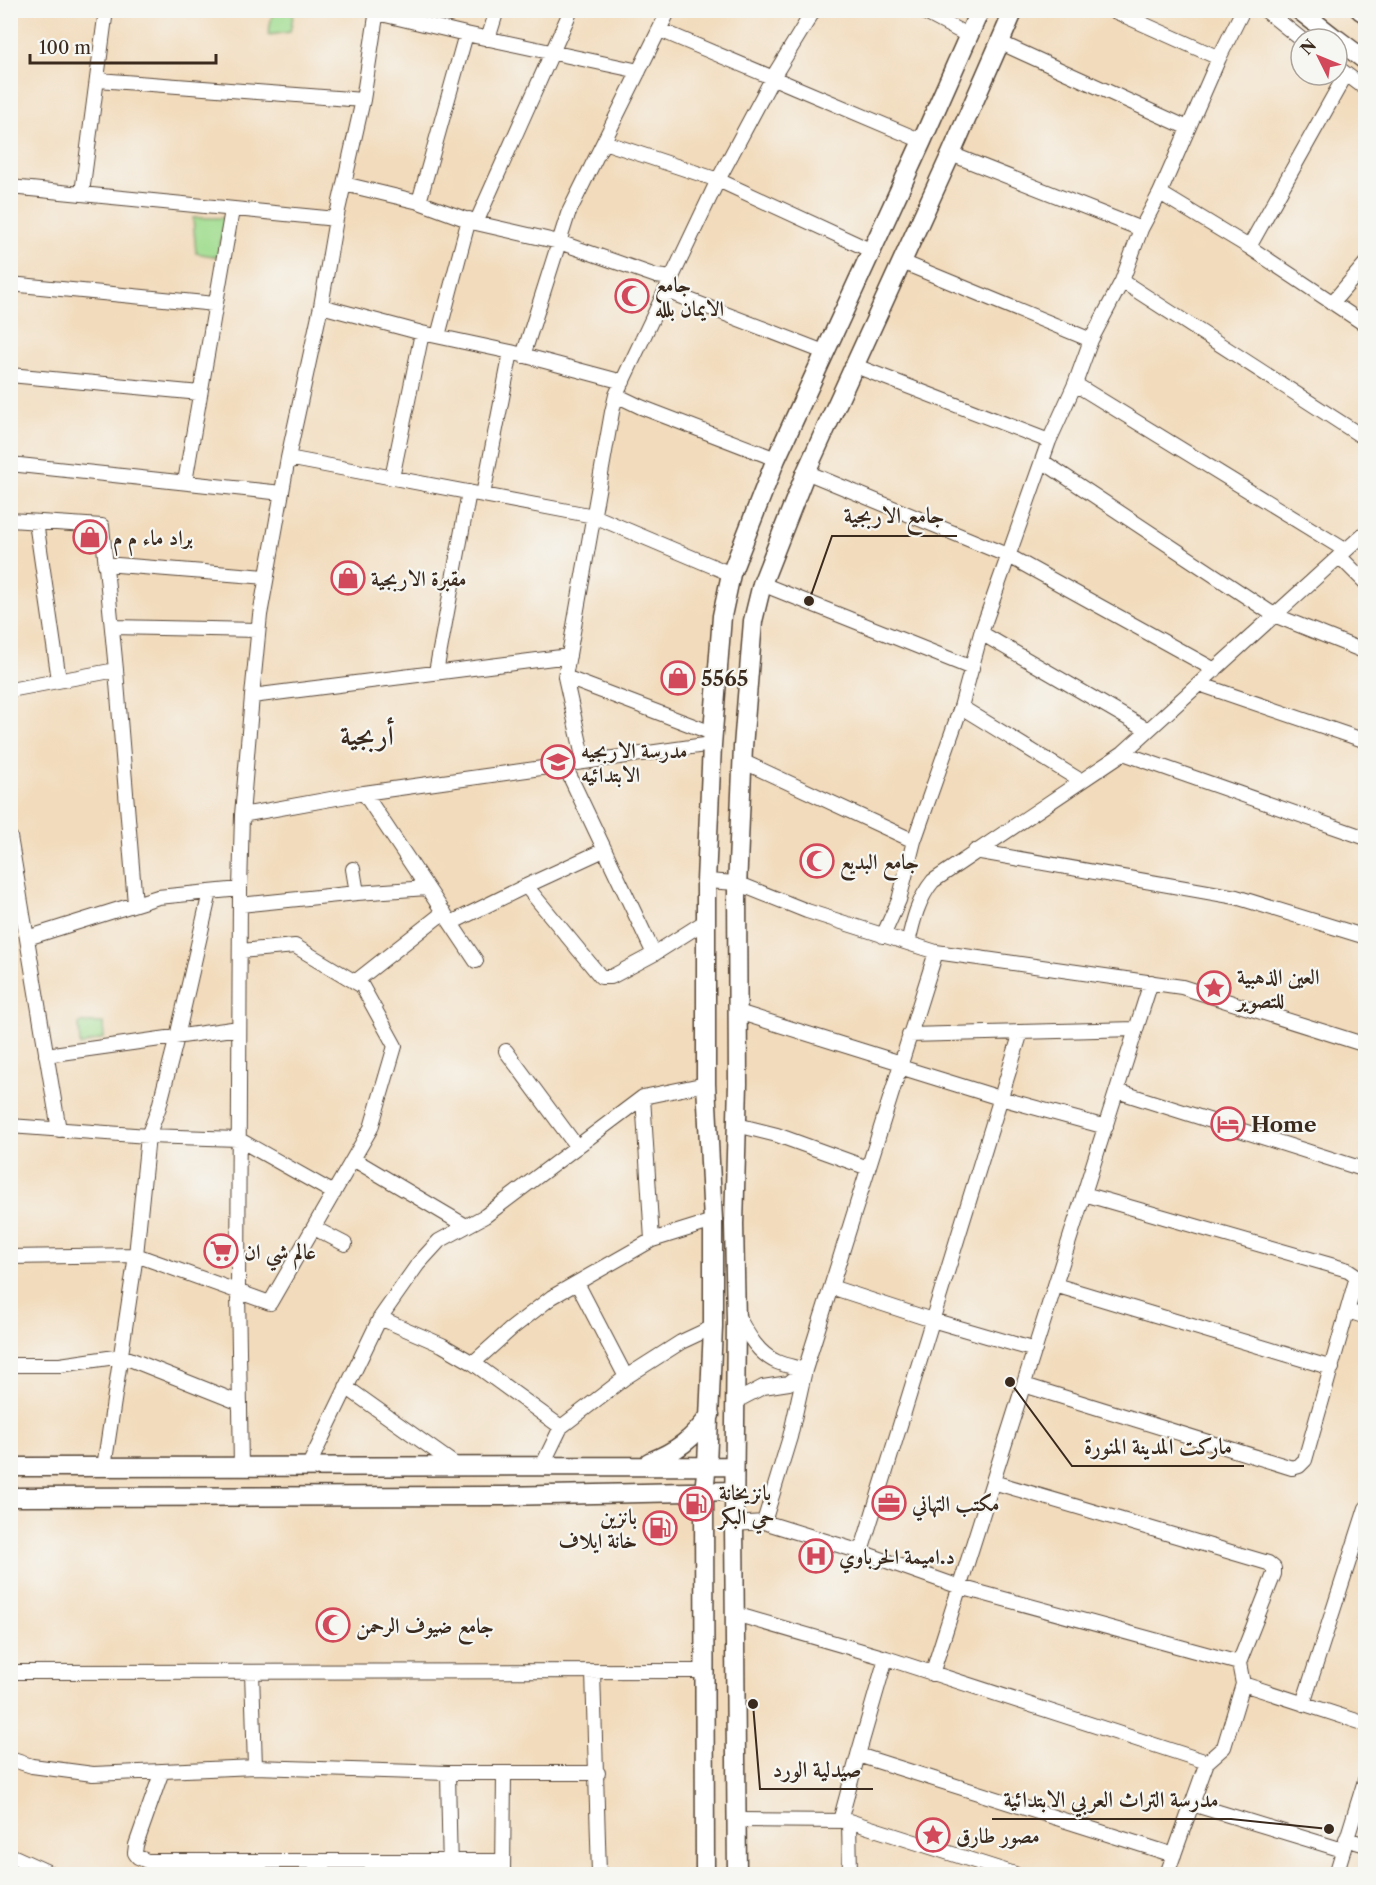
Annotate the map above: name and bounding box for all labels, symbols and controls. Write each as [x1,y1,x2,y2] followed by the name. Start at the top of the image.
[30,27,216,65] scale bar
[1289,27,1349,87] north arrow
[1296,35,1320,59] text: N
[39,37,91,59] text: 100 m
[655,272,724,322] place label: جامع الايمان بلله
[614,278,650,314] mosque icon: جامع الايمان بلله
[832,496,957,536] callout: جامع الاربجية
[844,502,944,536] text: جامع الاربجية
[72,519,108,555] shop icon: براد ماء م م
[113,525,193,557] place label: براد ماء م م
[330,560,366,596] shop icon: مقبرة الاربجية
[371,566,466,592] place label: مقبرة الاربجية
[660,660,696,696] shop icon: 5565
[701,666,748,691] place label: 5565
[340,717,394,753] district label: أربجية
[581,738,687,788] place label: مدرسة الاربجيه الابتدائيه
[540,744,576,780] school or university icon: مدرسة الاربجيه الابتدائيه
[799,843,835,879] mosque icon: جامع البديع
[840,849,919,881] place label: جامع البديع
[1235,964,1320,1014] place label: العين الذهبية للتصوير
[1196,970,1232,1006] place icon: العين الذهبية للتصوير
[1210,1106,1246,1142] hotel icon: Home
[1251,1112,1317,1137] place label: Home
[203,1233,239,1269] supermarket icon: عالم شي ان
[244,1239,316,1272] place label: عالم شي ان
[1072,1426,1244,1466] callout: ماركت المدينة المنورة
[1084,1433,1232,1461] text: ماركت المدينة المنورة
[717,1480,774,1535] place label: بانزيخانة حي البكر
[871,1485,907,1521] office icon: مكتب التهاني
[678,1486,714,1522] fuel station icon: بانزيخانة حي البكر
[911,1491,1000,1522] place label: مكتب التهاني
[559,1504,637,1554] place label: بانزين خانة ايلاف
[642,1510,678,1546] fuel station icon: بانزين خانة ايلاف
[798,1538,834,1574] hospital icon: د.اميمة الحرباوي
[839,1544,955,1574] place label: د.اميمة الحرباوي
[315,1607,351,1643] mosque icon: جامع ضيوف الرحمن
[356,1613,494,1645] place label: جامع ضيوف الرحمن
[760,1749,873,1789] callout: صيدلية الورد
[772,1756,862,1783] text: صيدلية الورد
[992,1779,1231,1819] callout: مدرسة التراث العربي الابتدائية
[1004,1786,1218,1818] text: مدرسة التراث العربي الابتدائية
[915,1817,951,1853] place icon: مصور طارق
[956,1823,1040,1849] place label: مصور طارق

